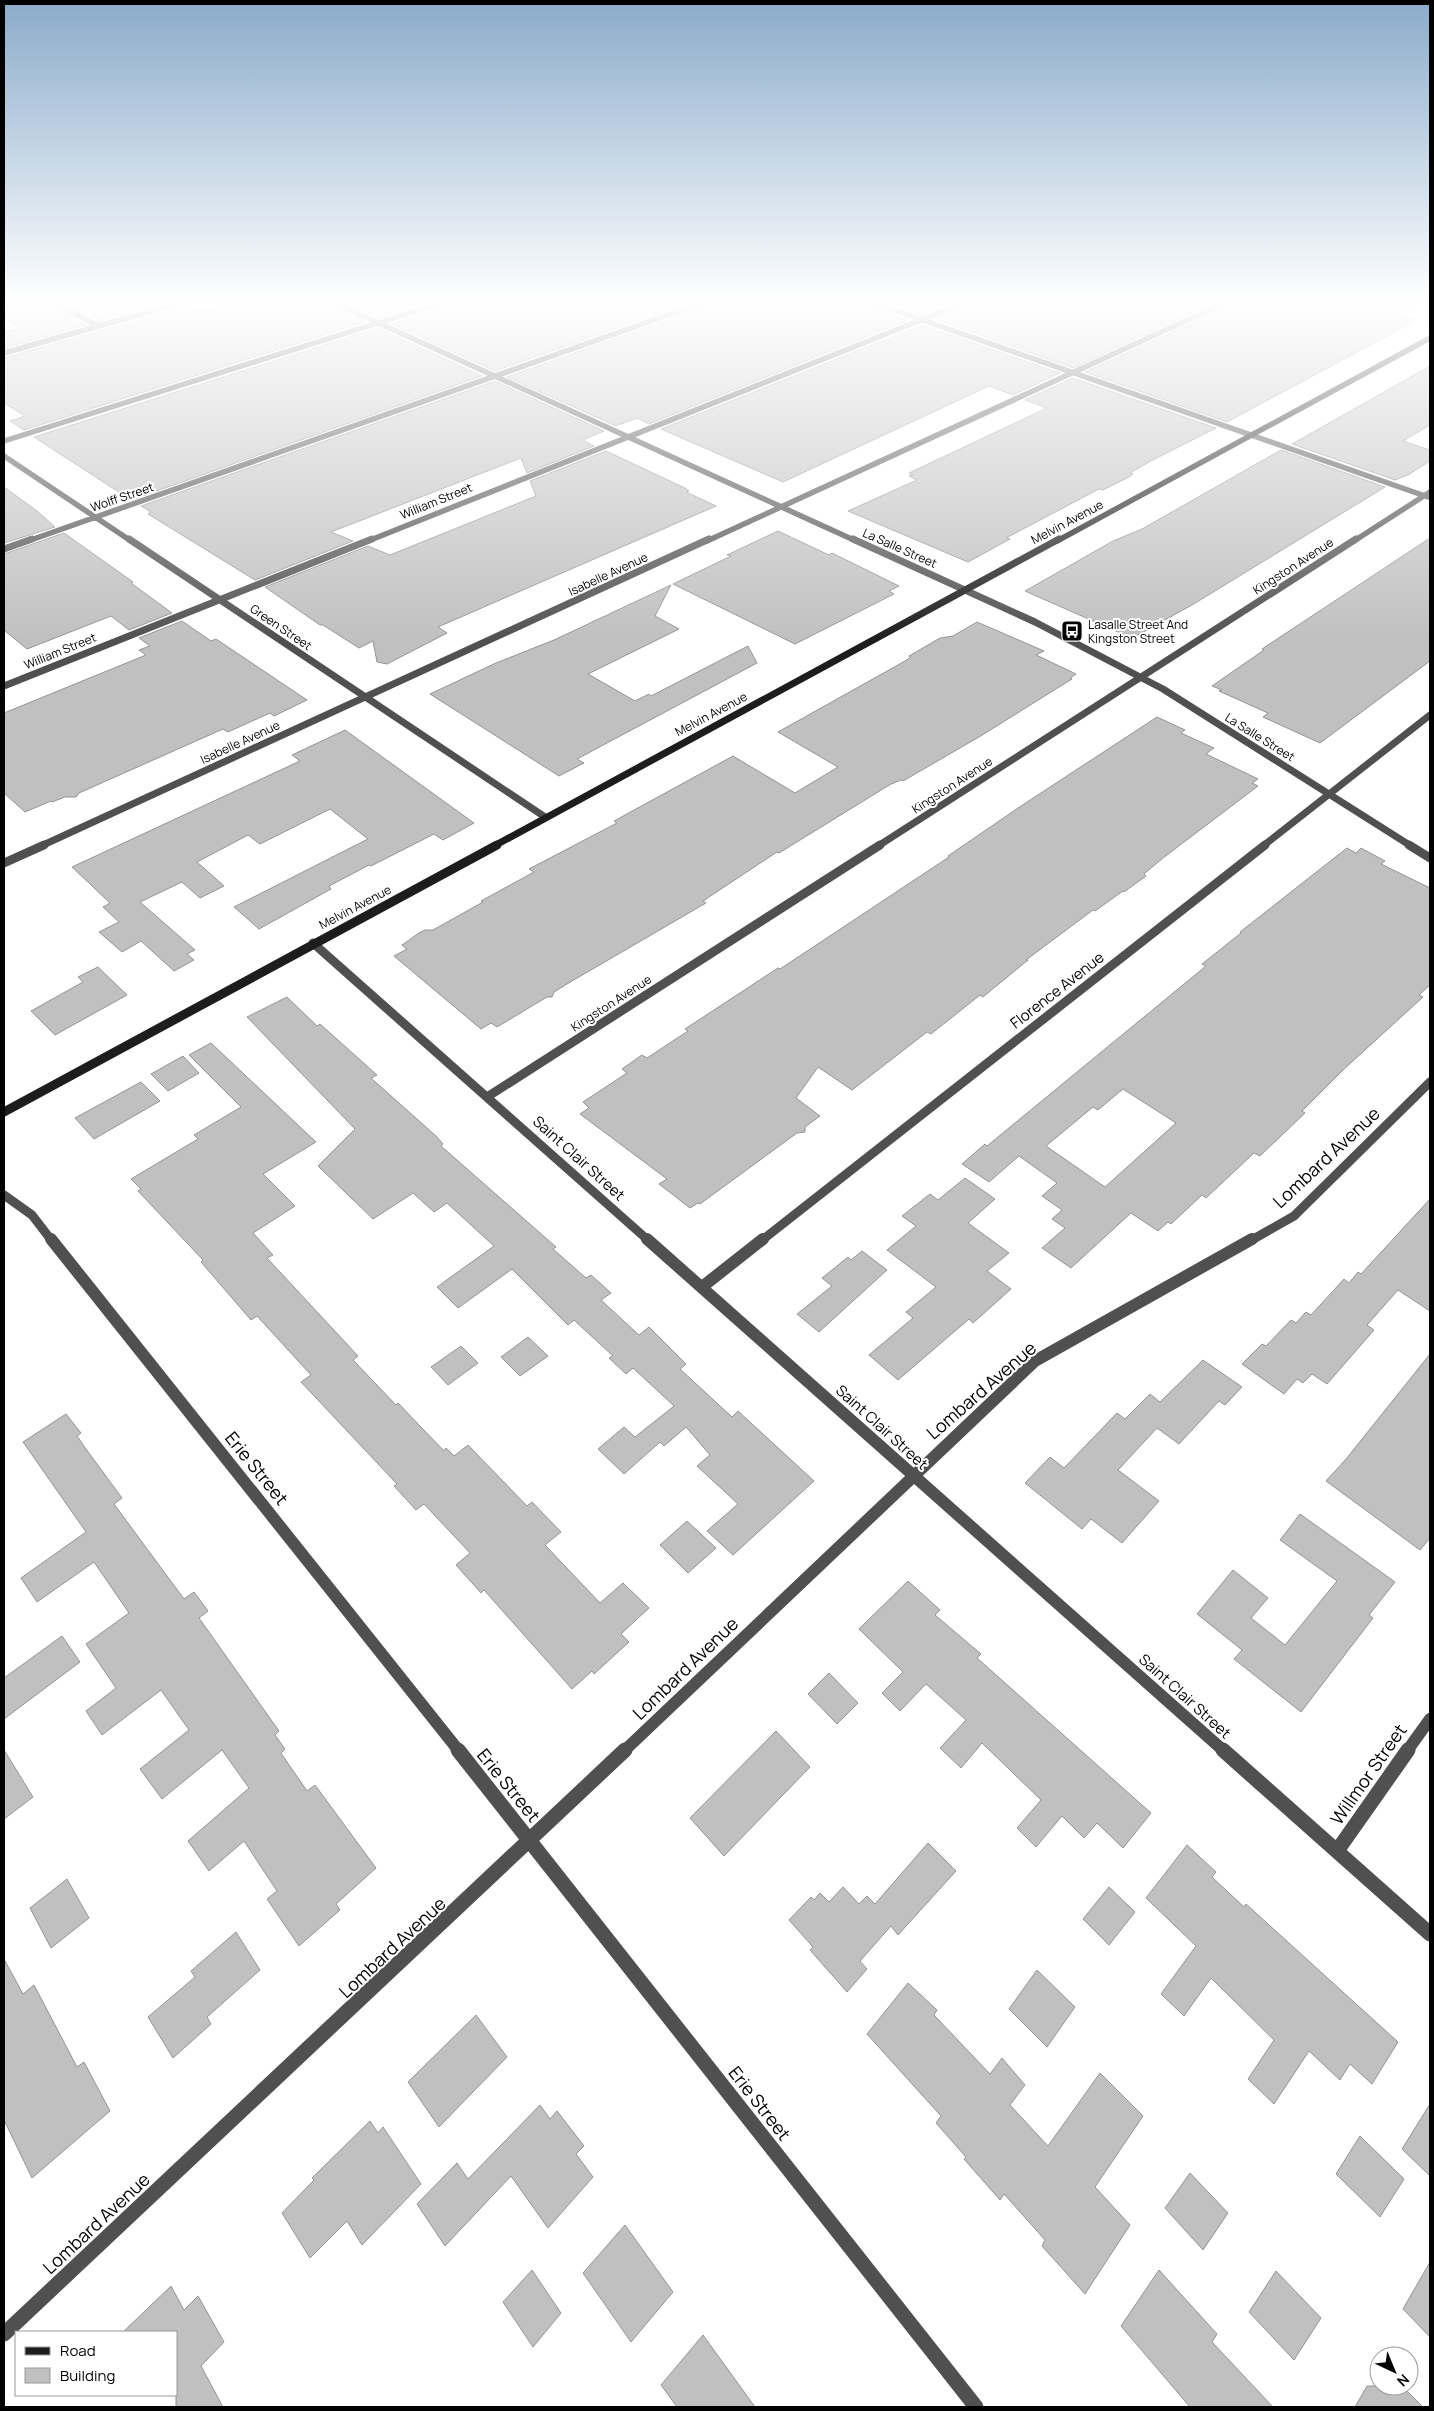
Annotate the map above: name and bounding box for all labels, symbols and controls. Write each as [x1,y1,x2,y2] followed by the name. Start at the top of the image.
[88,478,156,516] street label: Wolff Street
[397,479,475,523] street label: William Street
[1028,496,1106,548] street label: Melvin Avenue
[860,524,940,572] street label: La Salle Street
[1249,534,1337,598] street label: Kingston Avenue
[565,548,651,600] street label: Isabelle Avenue
[247,600,315,654] street label: Green Street
[1088,616,1188,647] place label: Lasalle Street And Kingston Street
[1060,619,1084,643] bus stop icon: Lasalle Street And Kingston Street
[21,629,99,673] street label: William Street
[672,688,750,740] street label: Melvin Avenue
[1222,709,1298,765] street label: La Salle Street
[197,716,283,768] street label: Isabelle Avenue
[908,753,996,817] street label: Kingston Avenue
[316,881,394,933] street label: Melvin Avenue
[1006,947,1108,1033] street label: Florence Avenue
[567,971,655,1035] street label: Kingston Avenue
[1267,1101,1385,1213] street label: Lombard Avenue
[528,1111,630,1205] street label: Saint Clair Street
[921,1336,1041,1444] street label: Lombard Avenue
[831,1380,933,1474] street label: Saint Clair Street
[220,1426,294,1510] street label: Erie Street
[627,1611,743,1725] street label: Lombard Avenue
[1134,1649,1236,1743] street label: Saint Clair Street
[1324,1719,1412,1829] street label: Willmor Street
[472,1743,546,1827] street label: Erie Street
[333,1891,451,2003] street label: Lombard Avenue
[723,2061,797,2145] street label: Erie Street
[37,2167,155,2279] street label: Lombard Avenue
[15,2331,178,2396] legend
[60,2340,96,2361] text: Road
[1369,2346,1419,2396] north arrow
[60,2365,115,2386] text: Building
[1393,2370,1414,2391] text: N

